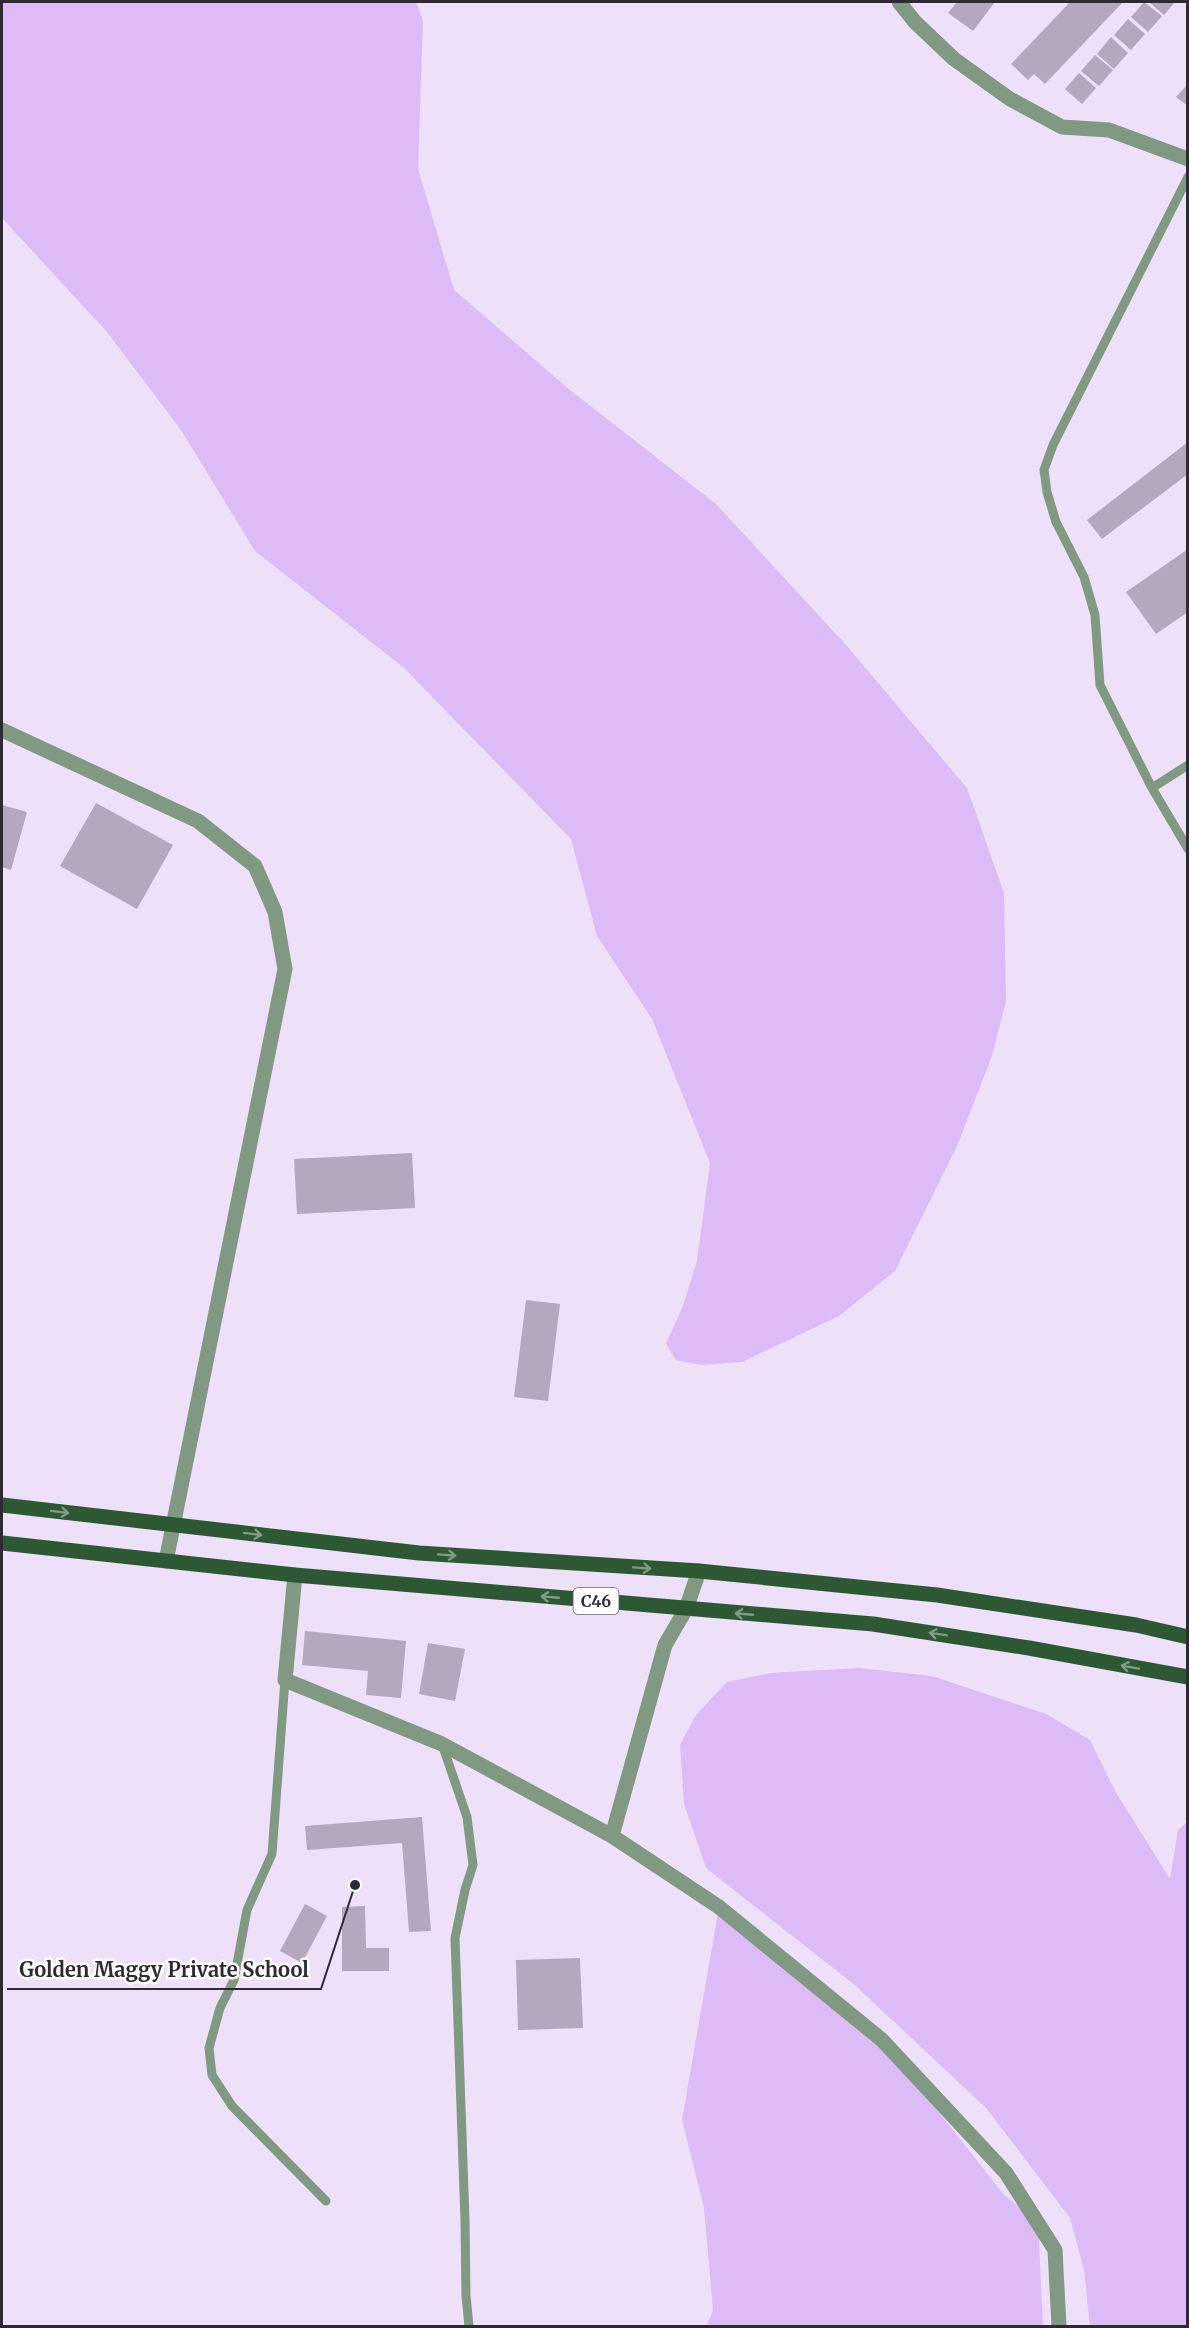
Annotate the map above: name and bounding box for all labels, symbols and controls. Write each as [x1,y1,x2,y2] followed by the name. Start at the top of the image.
[49,1507,69,1518] one-way arrow
[243,1529,263,1540] one-way arrow
[437,1550,457,1561] one-way arrow
[631,1562,651,1573] one-way arrow
[574,1588,618,1614] road number: C46
[540,1591,560,1602] one-way arrow
[734,1608,754,1619] one-way arrow
[928,1629,948,1640] one-way arrow
[1121,1661,1140,1672] one-way arrow
[7,1951,321,1989] callout: Golden Maggy Private School
[19,1957,309,1982] text: Golden Maggy Private School

